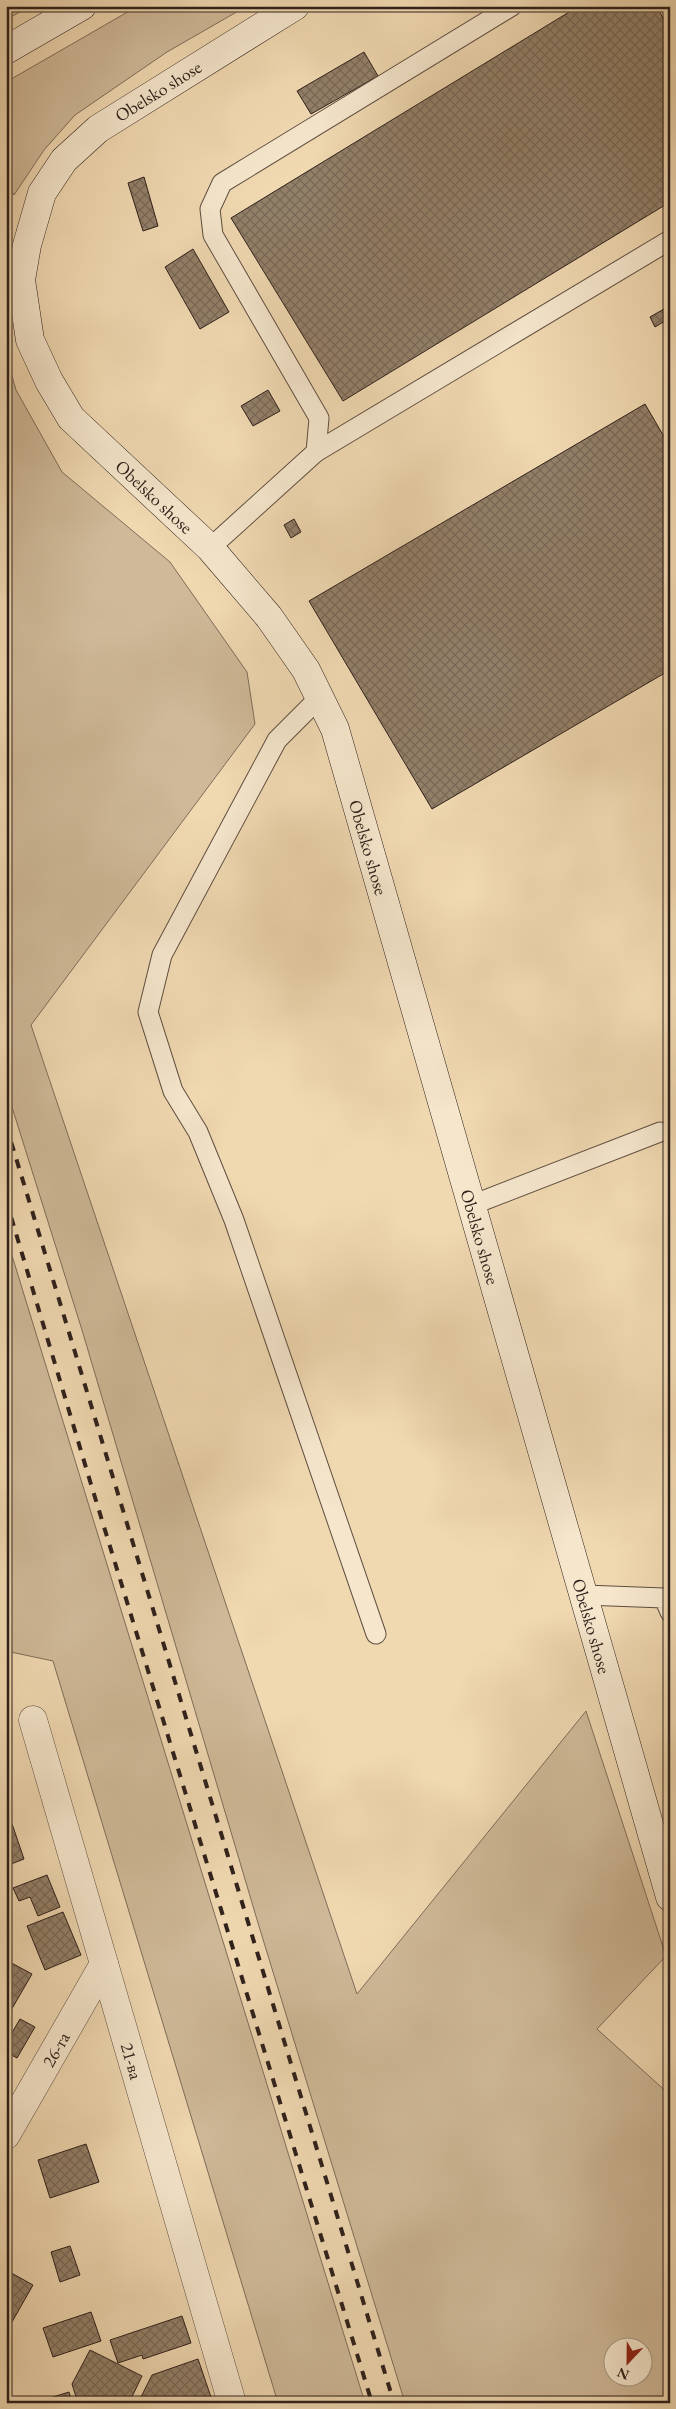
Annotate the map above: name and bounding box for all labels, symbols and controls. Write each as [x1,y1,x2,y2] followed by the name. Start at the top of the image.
[110,55,206,127] street label: Obelsko shose
[111,454,198,538] street label: Obelsko shose
[344,797,394,898] street label: Obelsko shose
[456,1186,505,1287] street label: Obelsko shose
[568,1576,617,1676] street label: Obelsko shose
[36,2027,75,2071] street label: 26-та
[116,2040,149,2083] street label: 21-ва
[604,2336,654,2386] north arrow
[614,2363,632,2385] text: N

